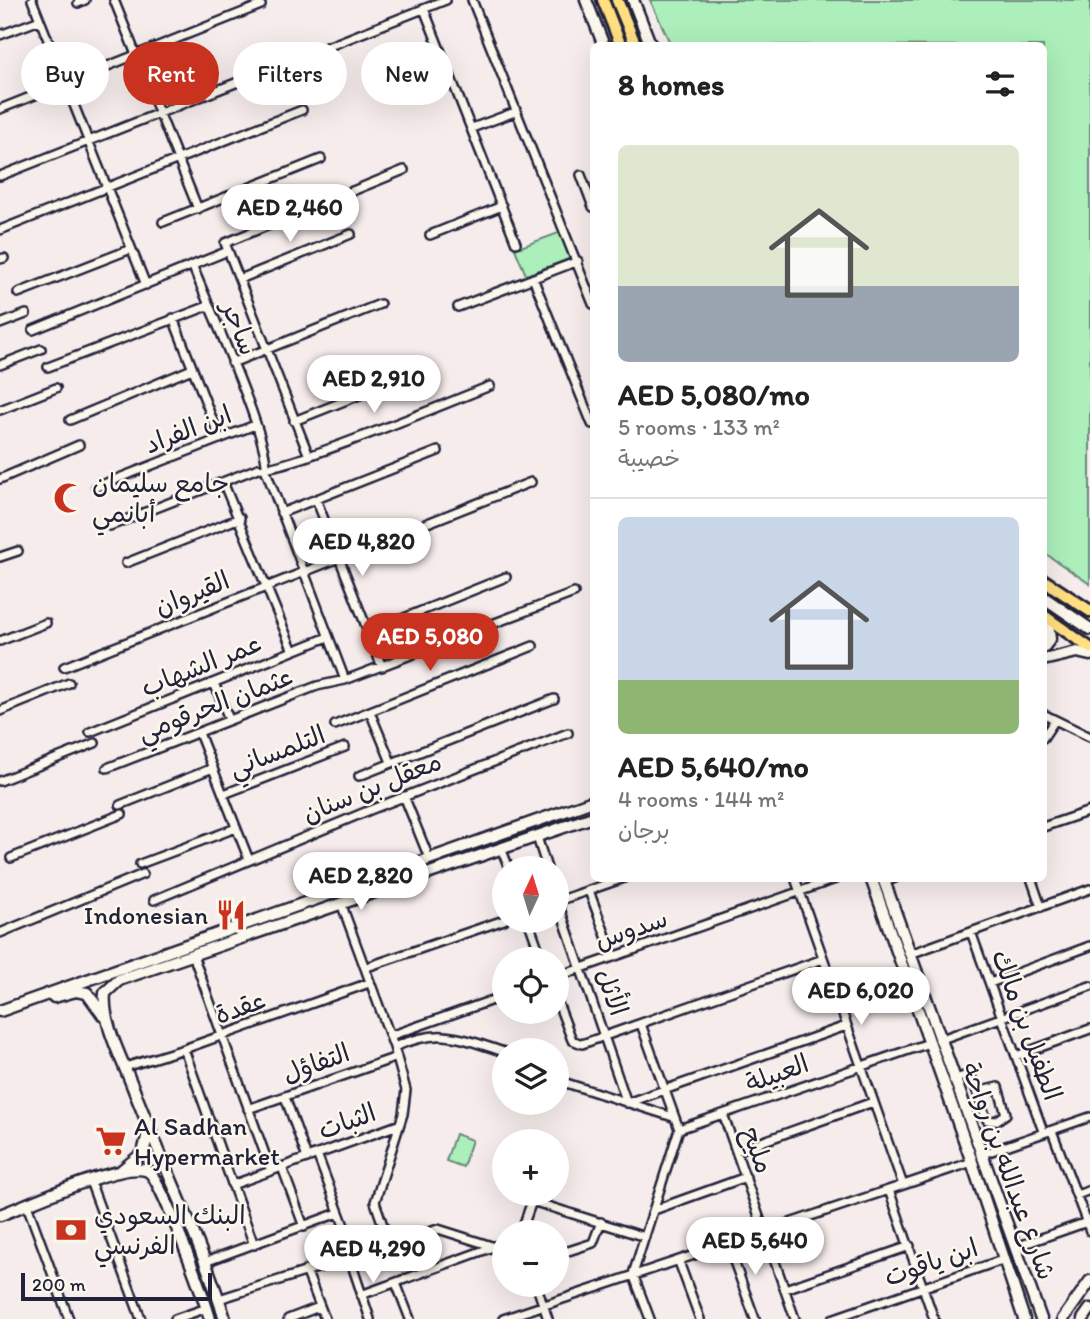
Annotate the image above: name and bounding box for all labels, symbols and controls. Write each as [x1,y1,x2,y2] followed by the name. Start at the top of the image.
[21,42,109,105] chip: Buy
[123,42,219,105] chip: Rent
[233,42,347,105] chip: Filters
[361,42,453,105] chip: New
[981,65,1019,103] icon: filters
[618,66,725,103] text: 8 homes
[210,184,370,244] pin: AED 2,460
[756,190,882,316] icon: home
[237,193,343,221] text: AED 2,460
[214,294,265,360] street label: ساجر
[294,356,454,415] pin: AED 2,910
[323,364,425,392] text: AED 2,910
[618,376,810,413] text: AED 5,080/mo
[140,398,236,460] street label: ابن الفراد
[618,413,780,441] text: 5 rooms · 133 m²
[618,444,680,472] text: خصيبة
[92,467,229,536] place label: جامع سليمان أبانمي
[52,481,86,515] mosque icon: جامع سليمان أبانمي
[282,518,442,578] pin: AED 4,820
[309,527,415,555] text: AED 4,820
[756,562,882,688] icon: home
[150,564,234,623] street label: القيروان
[350,614,510,673] pin: AED 5,080
[377,622,483,650] text: AED 5,080
[136,626,266,704] street label: عمر الشهاب
[133,660,300,755] street label: عثمان الحرقومي
[224,718,332,791] street label: التلمساني
[298,745,446,829] street label: معقل بن سنان
[618,748,809,785] text: AED 5,640/mo
[618,785,784,813] text: 4 rooms · 144 m²
[618,816,670,844] text: برجان
[281,852,441,912] pin: AED 2,820
[492,856,569,933] north arrow
[492,856,569,1297] map controls
[309,861,413,889] text: AED 2,820
[214,898,248,932] restaurant icon: Indonesian
[84,899,208,931] place label: Indonesian
[590,902,672,956] street label: سدوس
[985,945,1069,1105] street label: الطفيل بن مالك
[492,947,569,1024] button: locate
[589,963,637,1020] street label: الأثل
[781,968,941,1027] pin: AED 6,020
[808,976,914,1004] text: AED 6,020
[210,983,270,1031] street label: عقدة
[278,1036,354,1090] street label: التفاؤل
[492,1038,569,1115] button: layers
[741,1047,813,1099] street label: العبيلة
[953,1058,1063,1285] street label: شارع عبدالله بن رواحة
[314,1096,380,1146] street label: الثبات
[134,1110,280,1172] place label: Al Sadhan Hypermarket
[733,1122,781,1178] street label: مليح
[94,1124,128,1158] supermarket icon: Al Sadhan Hypermarket
[492,1129,569,1206] button: +
[94,1199,246,1268] place label: البنك السعودي الفرنسي
[54,1213,88,1247] bank icon: البنك السعودي الفرنسي
[675,1218,835,1277] pin: AED 5,640
[492,1220,569,1297] button: −
[293,1226,453,1285] pin: AED 4,290
[702,1226,808,1254] text: AED 5,640
[880,1231,982,1293] street label: ابن ياقوت
[320,1234,426,1262] text: AED 4,290
[21,1270,212,1302] scale bar
[32,1273,86,1296] text: 200 m

